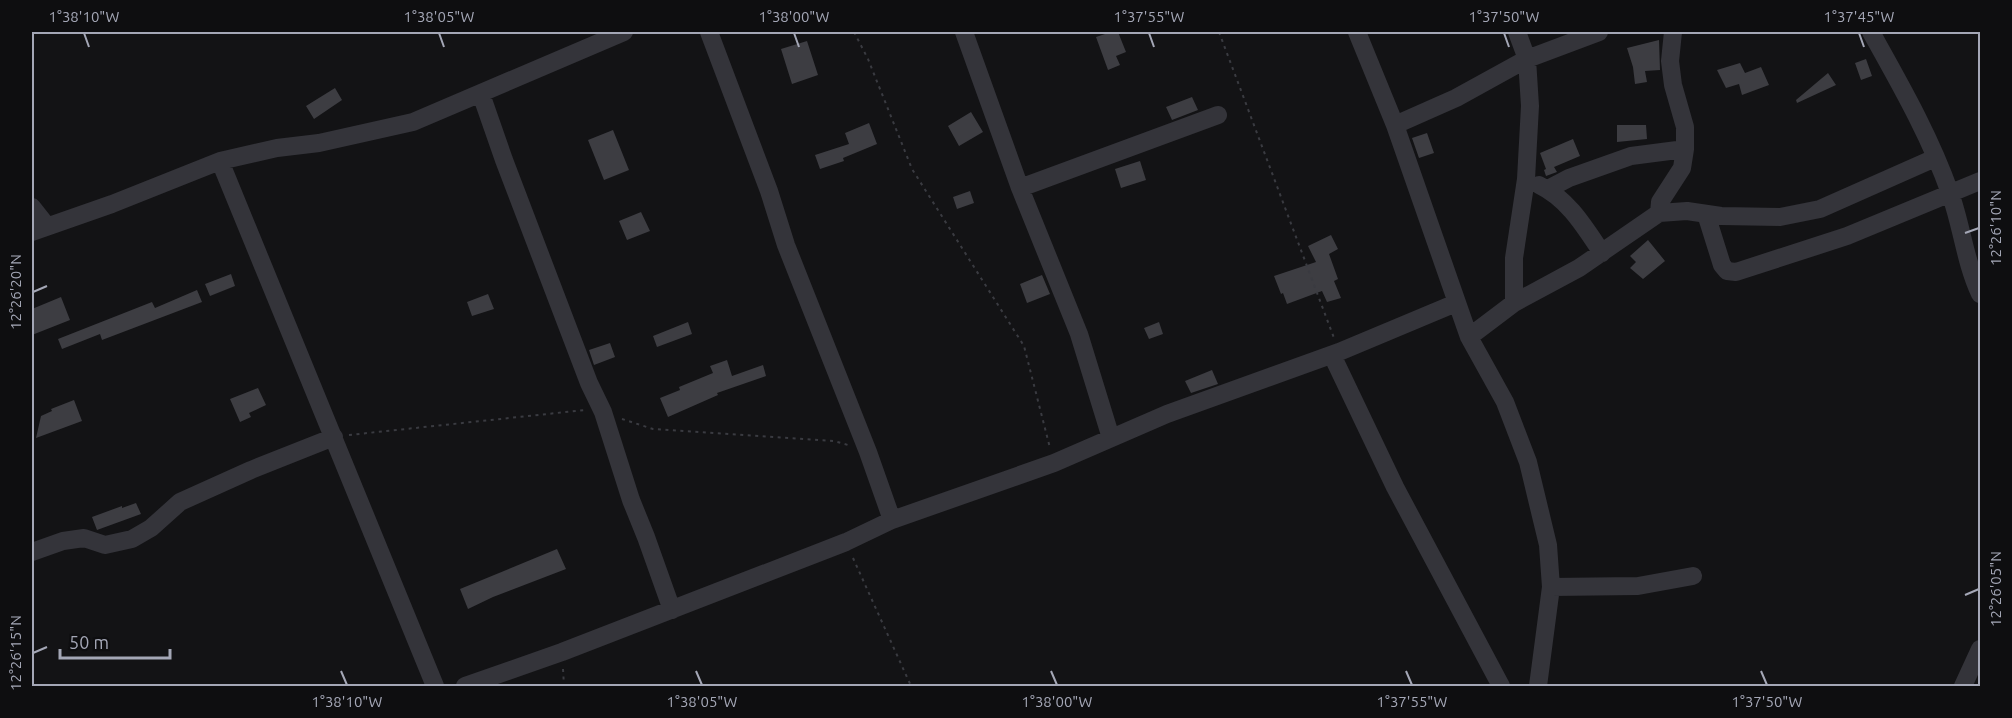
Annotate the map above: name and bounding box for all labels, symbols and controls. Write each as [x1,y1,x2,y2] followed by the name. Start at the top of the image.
[49,8,120,25] text: 1°38'10"W
[404,8,475,25] text: 1°38'05"W
[759,8,830,25] text: 1°38'00"W
[1114,8,1185,25] text: 1°37'55"W
[1469,8,1540,25] text: 1°37'50"W
[1824,8,1895,25] text: 1°37'45"W
[1987,190,2004,266] text: 12°26'10"N
[7,254,24,330] text: 12°26'20"N
[1987,551,2004,627] text: 12°26'05"N
[7,615,24,691] text: 12°26'15"N
[60,622,170,660] scale bar
[69,632,109,652] text: 50 m
[312,693,383,710] text: 1°38'10"W
[667,693,738,710] text: 1°38'05"W
[1022,693,1093,710] text: 1°38'00"W
[1377,693,1448,710] text: 1°37'55"W
[1732,693,1803,710] text: 1°37'50"W

